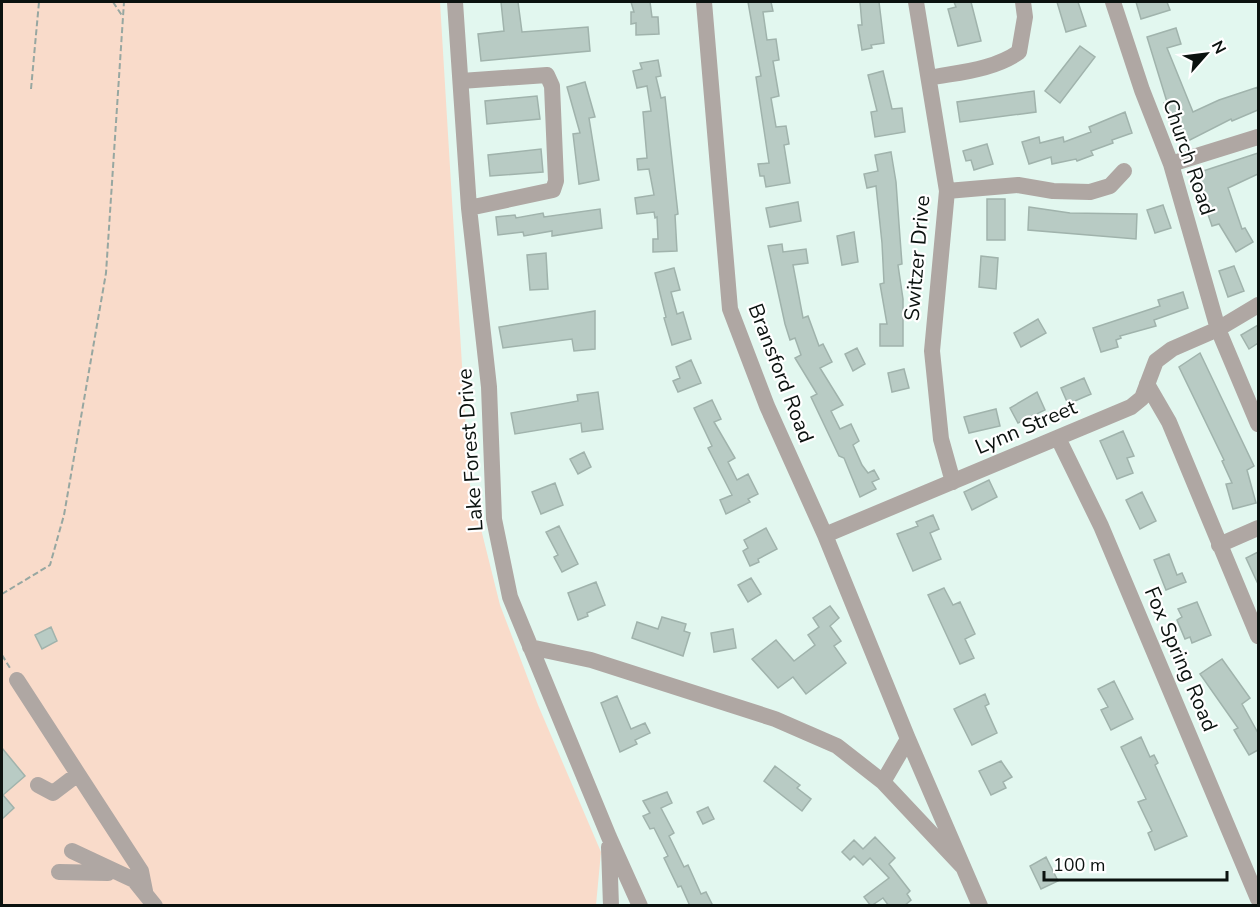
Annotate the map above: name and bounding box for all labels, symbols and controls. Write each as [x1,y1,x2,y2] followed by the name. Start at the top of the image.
[1176,24,1236,84] north arrow
[1206,37,1231,58] text: N
[1156,95,1222,219] street label: Church Road
[898,194,936,322] street label: Switzer Drive
[742,299,820,447] street label: Bransford Road
[450,368,490,532] street label: Lake Forest Drive
[971,393,1082,461] street label: Lynn Street
[1138,582,1224,736] street label: Fox Spring Road
[1044,844,1227,882] scale bar
[1053,853,1105,877] text: 100 m

